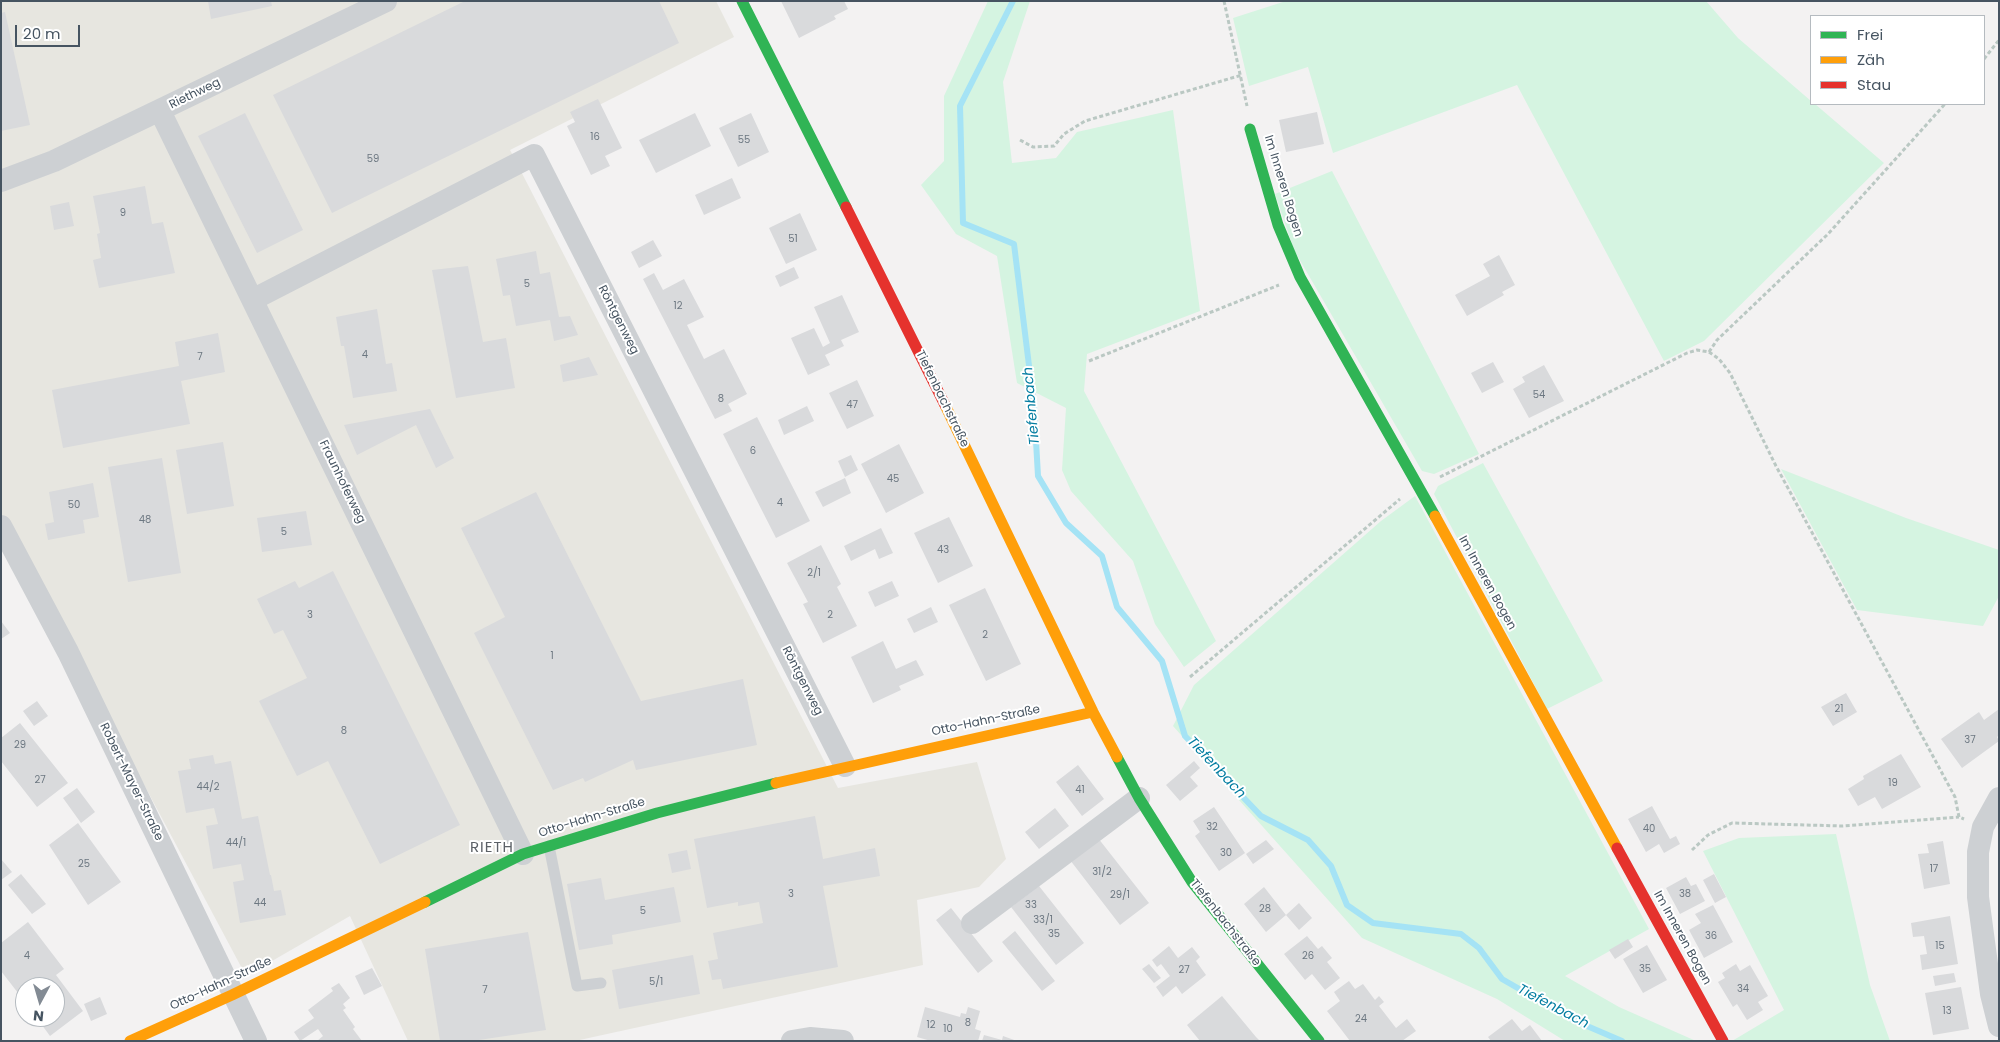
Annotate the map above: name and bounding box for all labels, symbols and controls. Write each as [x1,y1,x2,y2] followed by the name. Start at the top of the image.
[18,15,82,47] scale bar
[1810,15,1985,105] legend
[23,23,61,44] text: 20 m
[1857,24,1883,45] text: Frei
[1857,49,1885,70] text: Zäh
[1857,74,1891,95] text: Stau
[167,75,223,113] street label: Riethweg
[590,131,600,143] house number: 16
[738,134,750,146] house number: 55
[1261,134,1305,238] street label: Im Inneren Bogen
[367,153,379,165] house number: 59
[120,207,126,219] house number: 9
[788,233,798,245] house number: 51
[524,278,530,290] house number: 5
[594,283,642,357] street label: Röntgenweg
[674,300,682,312] house number: 12
[912,348,972,450] street label: Tiefenbachstraße
[362,349,368,361] house number: 4
[197,351,203,363] house number: 7
[1020,366,1044,446] water label: Tiefenbach
[1533,389,1545,401] house number: 54
[718,393,724,405] house number: 8
[846,399,858,411] house number: 47
[316,438,368,526] street label: Fraunhoferweg
[750,445,756,457] house number: 6
[887,473,899,485] house number: 45
[777,497,783,509] house number: 4
[68,499,80,511] house number: 50
[139,514,151,526] house number: 48
[281,526,287,538] house number: 5
[1455,533,1519,633] street label: Im Inneren Bogen
[937,544,949,556] house number: 43
[807,567,821,579] house number: 2/1
[307,609,313,621] house number: 3
[827,609,833,621] house number: 2
[982,629,988,641] house number: 2
[778,644,826,718] street label: Röntgenweg
[550,650,554,662] house number: 1
[930,702,1042,740] street label: Otto-Hahn-Straße
[1835,703,1843,715] house number: 21
[96,721,166,843] street label: Robert-Mayer-Straße
[341,725,347,737] house number: 8
[1183,734,1249,802] water label: Tiefenbach
[1964,734,1976,746] house number: 37
[14,739,26,751] house number: 29
[34,774,46,786] house number: 27
[1888,777,1898,789] house number: 19
[196,781,220,793] house number: 44/2
[1075,784,1085,796] house number: 41
[537,795,647,841] street label: Otto-Hahn-Straße
[1206,821,1218,833] house number: 32
[1643,823,1655,835] house number: 40
[226,837,246,849] house number: 44/1
[469,839,515,857] district label: RIETH
[1220,847,1232,859] house number: 30
[78,858,90,870] house number: 25
[1930,863,1938,875] house number: 17
[1092,866,1112,878] house number: 31/2
[1187,877,1263,969] street label: Tiefenbachstraße
[788,888,794,900] house number: 3
[1650,888,1714,988] street label: Im Inneren Bogen
[1679,888,1691,900] house number: 38
[1110,889,1130,901] house number: 29/1
[254,897,266,909] house number: 44
[1025,899,1037,911] house number: 33
[1259,903,1271,915] house number: 28
[640,905,646,917] house number: 5
[1033,914,1053,926] house number: 33/1
[1048,928,1060,940] house number: 35
[1705,930,1717,942] house number: 36
[1935,940,1945,952] house number: 15
[24,950,30,962] house number: 4
[1302,950,1314,962] house number: 26
[168,954,274,1014] street label: Otto-Hahn-Straße
[1639,963,1651,975] house number: 35
[1178,964,1190,976] house number: 27
[649,976,663,988] house number: 5/1
[15,977,65,1027] north arrow
[1514,981,1592,1033] water label: Tiefenbach
[1737,983,1749,995] house number: 34
[482,984,488,996] house number: 7
[32,1005,45,1026] text: N
[1942,1005,1952,1017] house number: 13
[1355,1013,1367,1025] house number: 24
[965,1017,971,1029] house number: 8
[927,1019,935,1031] house number: 12
[943,1023,953,1035] house number: 10

